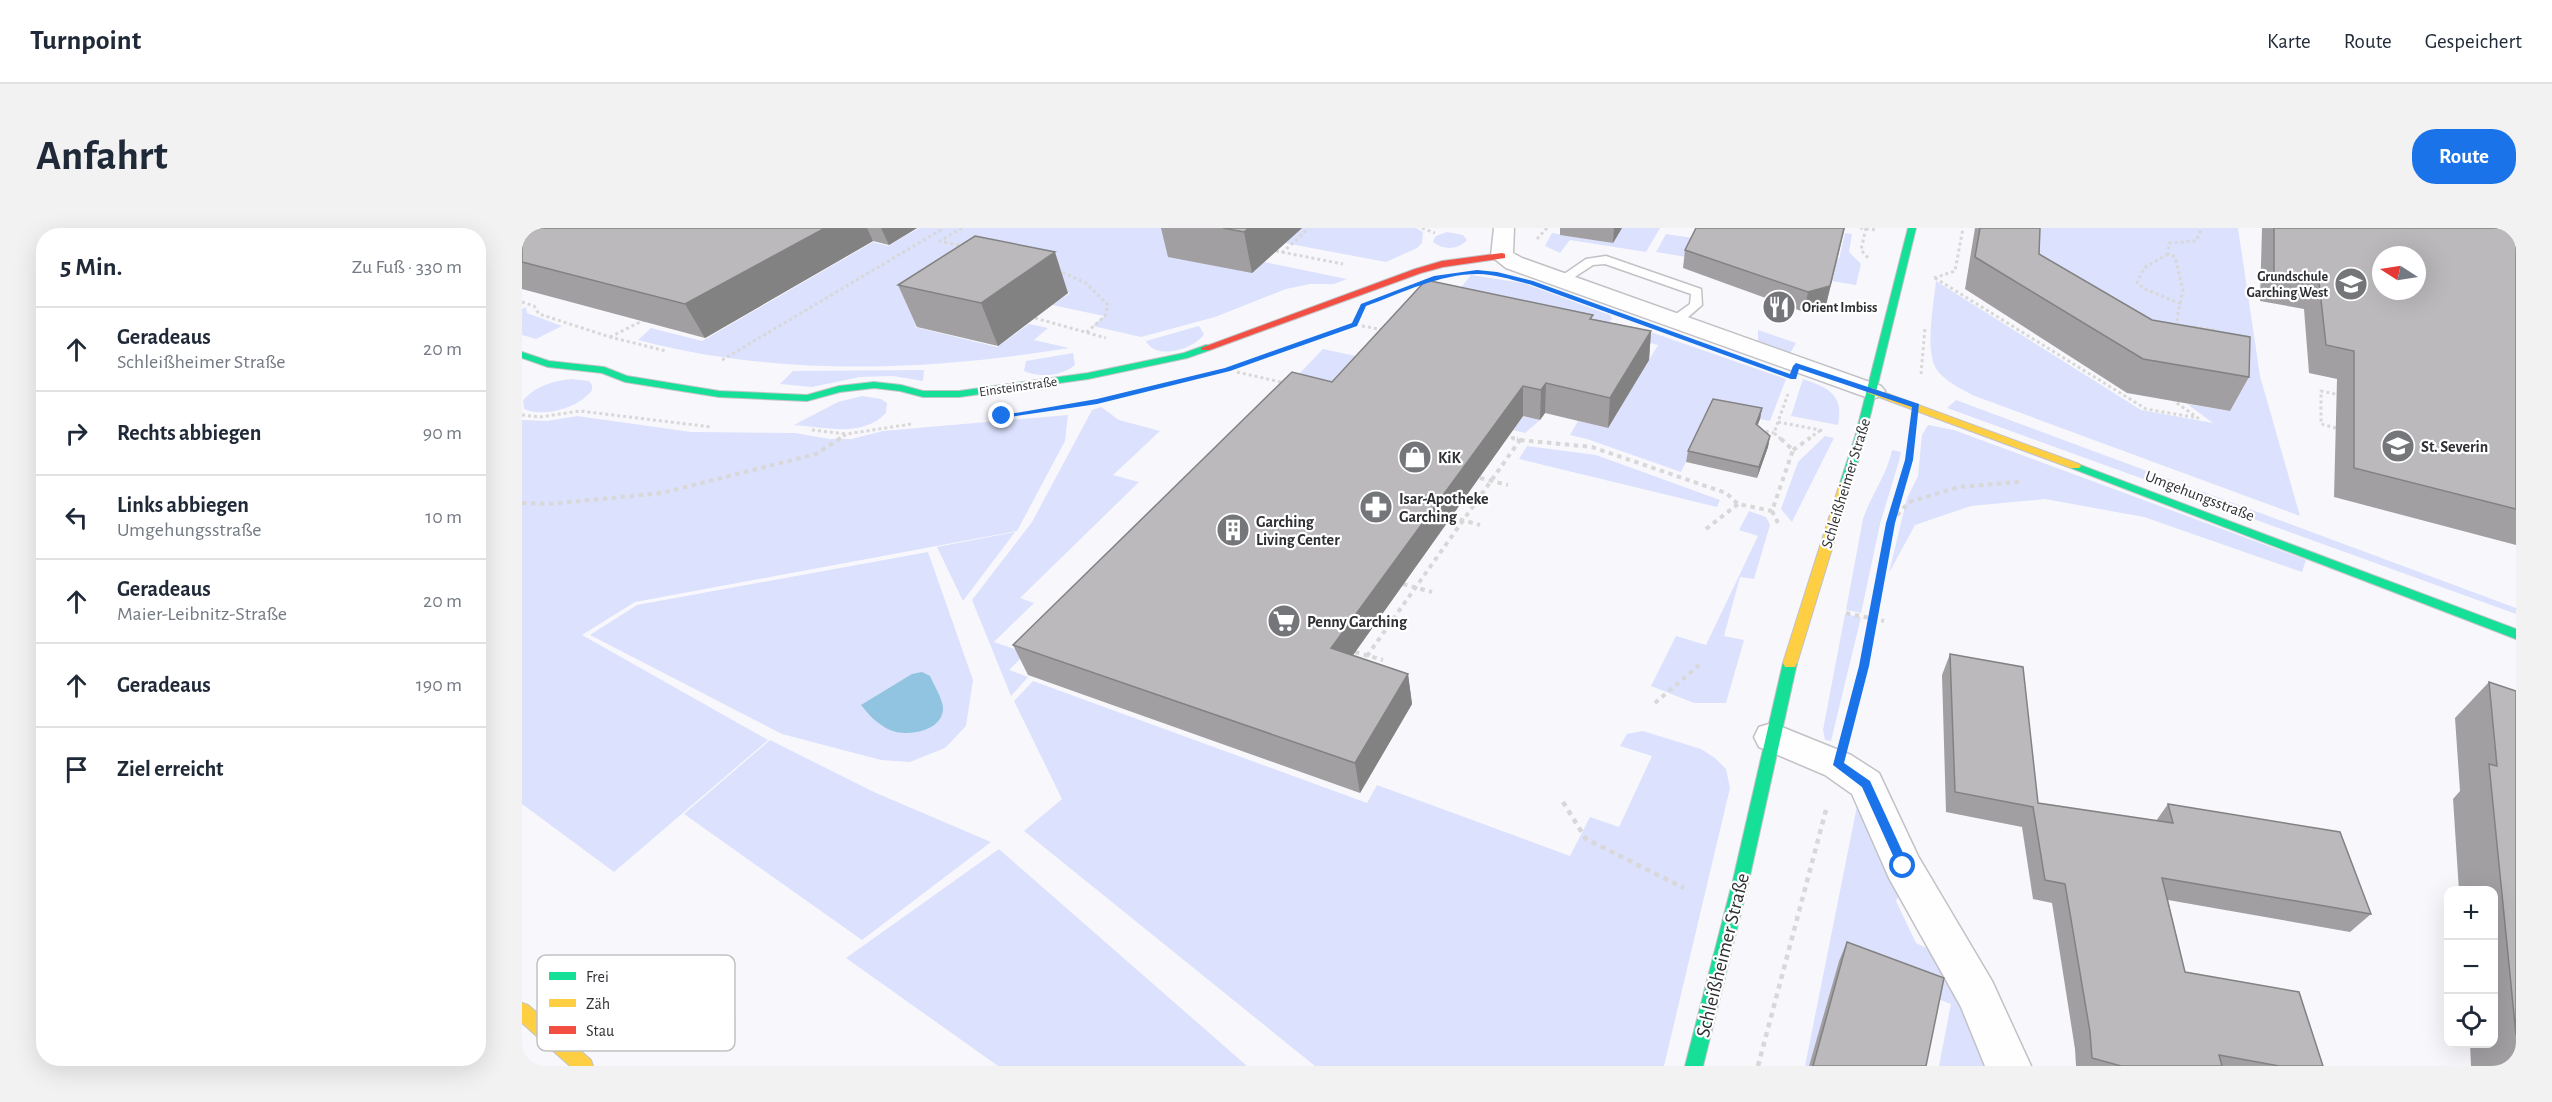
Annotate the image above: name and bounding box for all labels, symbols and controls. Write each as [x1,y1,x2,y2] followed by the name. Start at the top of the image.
[30,27,141,55] text: Turnpoint
[2267,31,2311,52] text: Karte
[2344,31,2392,52] text: Route
[2425,31,2522,52] text: Gespeichert
[2412,129,2516,184] button: Route
[36,135,168,177] text: Anfahrt
[2372,246,2426,300] north arrow
[60,254,122,280] text: 5 Min.
[352,257,462,277] text: Zu Fuß · 330 m
[2333,266,2369,302] school or university icon: Grundschule Garching West
[2247,270,2328,300] place label: Grundschule Garching West
[1761,289,1797,325] restaurant icon: Orient Imbiss
[1802,301,1877,315] place label: Orient Imbiss
[117,326,211,348] text: Geradeaus
[60,333,93,366] icon: ahead
[423,339,462,359] text: 20 m
[117,352,285,372] text: Schleißheimer Straße
[978,375,1058,399] street label: Einsteinstraße
[988,402,1014,428] route end
[1819,416,1873,550] street label: Schleißheimer Straße
[60,417,93,450] icon: right
[117,422,261,444] text: Rechts abbiegen
[423,423,462,443] text: 90 m
[2380,428,2416,464] school or university icon: St. Severin
[1397,439,1433,475] shop icon: KiK
[2421,439,2488,455] place label: St. Severin
[1438,450,1462,466] place label: KiK
[2143,468,2256,524] street label: Umgehungsstraße
[1358,489,1394,525] pharmacy icon: Isar-Apotheke Garching
[1399,491,1489,525] place label: Isar-Apotheke Garching
[117,494,249,516] text: Links abbiegen
[60,501,93,534] icon: left
[425,507,462,527] text: 10 m
[1215,512,1251,548] building icon: Garching Living Center
[1256,514,1340,548] place label: Garching Living Center
[117,520,262,540] text: Umgehungsstraße
[117,578,211,600] text: Geradeaus
[60,585,93,618] icon: ahead
[423,591,462,611] text: 20 m
[1266,603,1302,639] supermarket icon: Penny Garching
[117,604,287,624] text: Maier-Leibnitz-Straße
[1307,614,1408,631] place label: Penny Garching
[60,669,93,702] icon: ahead
[117,674,211,696] text: Geradeaus
[416,675,462,695] text: 190 m
[60,753,93,786] icon: arrive
[117,758,224,780] text: Ziel erreicht
[1889,852,1915,878] route start
[1693,871,1753,1039] street label: Schleißheimer Straße
[2444,886,2498,1048] map controls
[2444,886,2498,940] button: +
[2444,940,2498,994] button: −
[537,955,735,1051] legend
[586,969,609,985] text: Frei
[2444,994,2498,1048] button: locate
[586,996,610,1012] text: Zäh
[586,1023,614,1039] text: Stau

